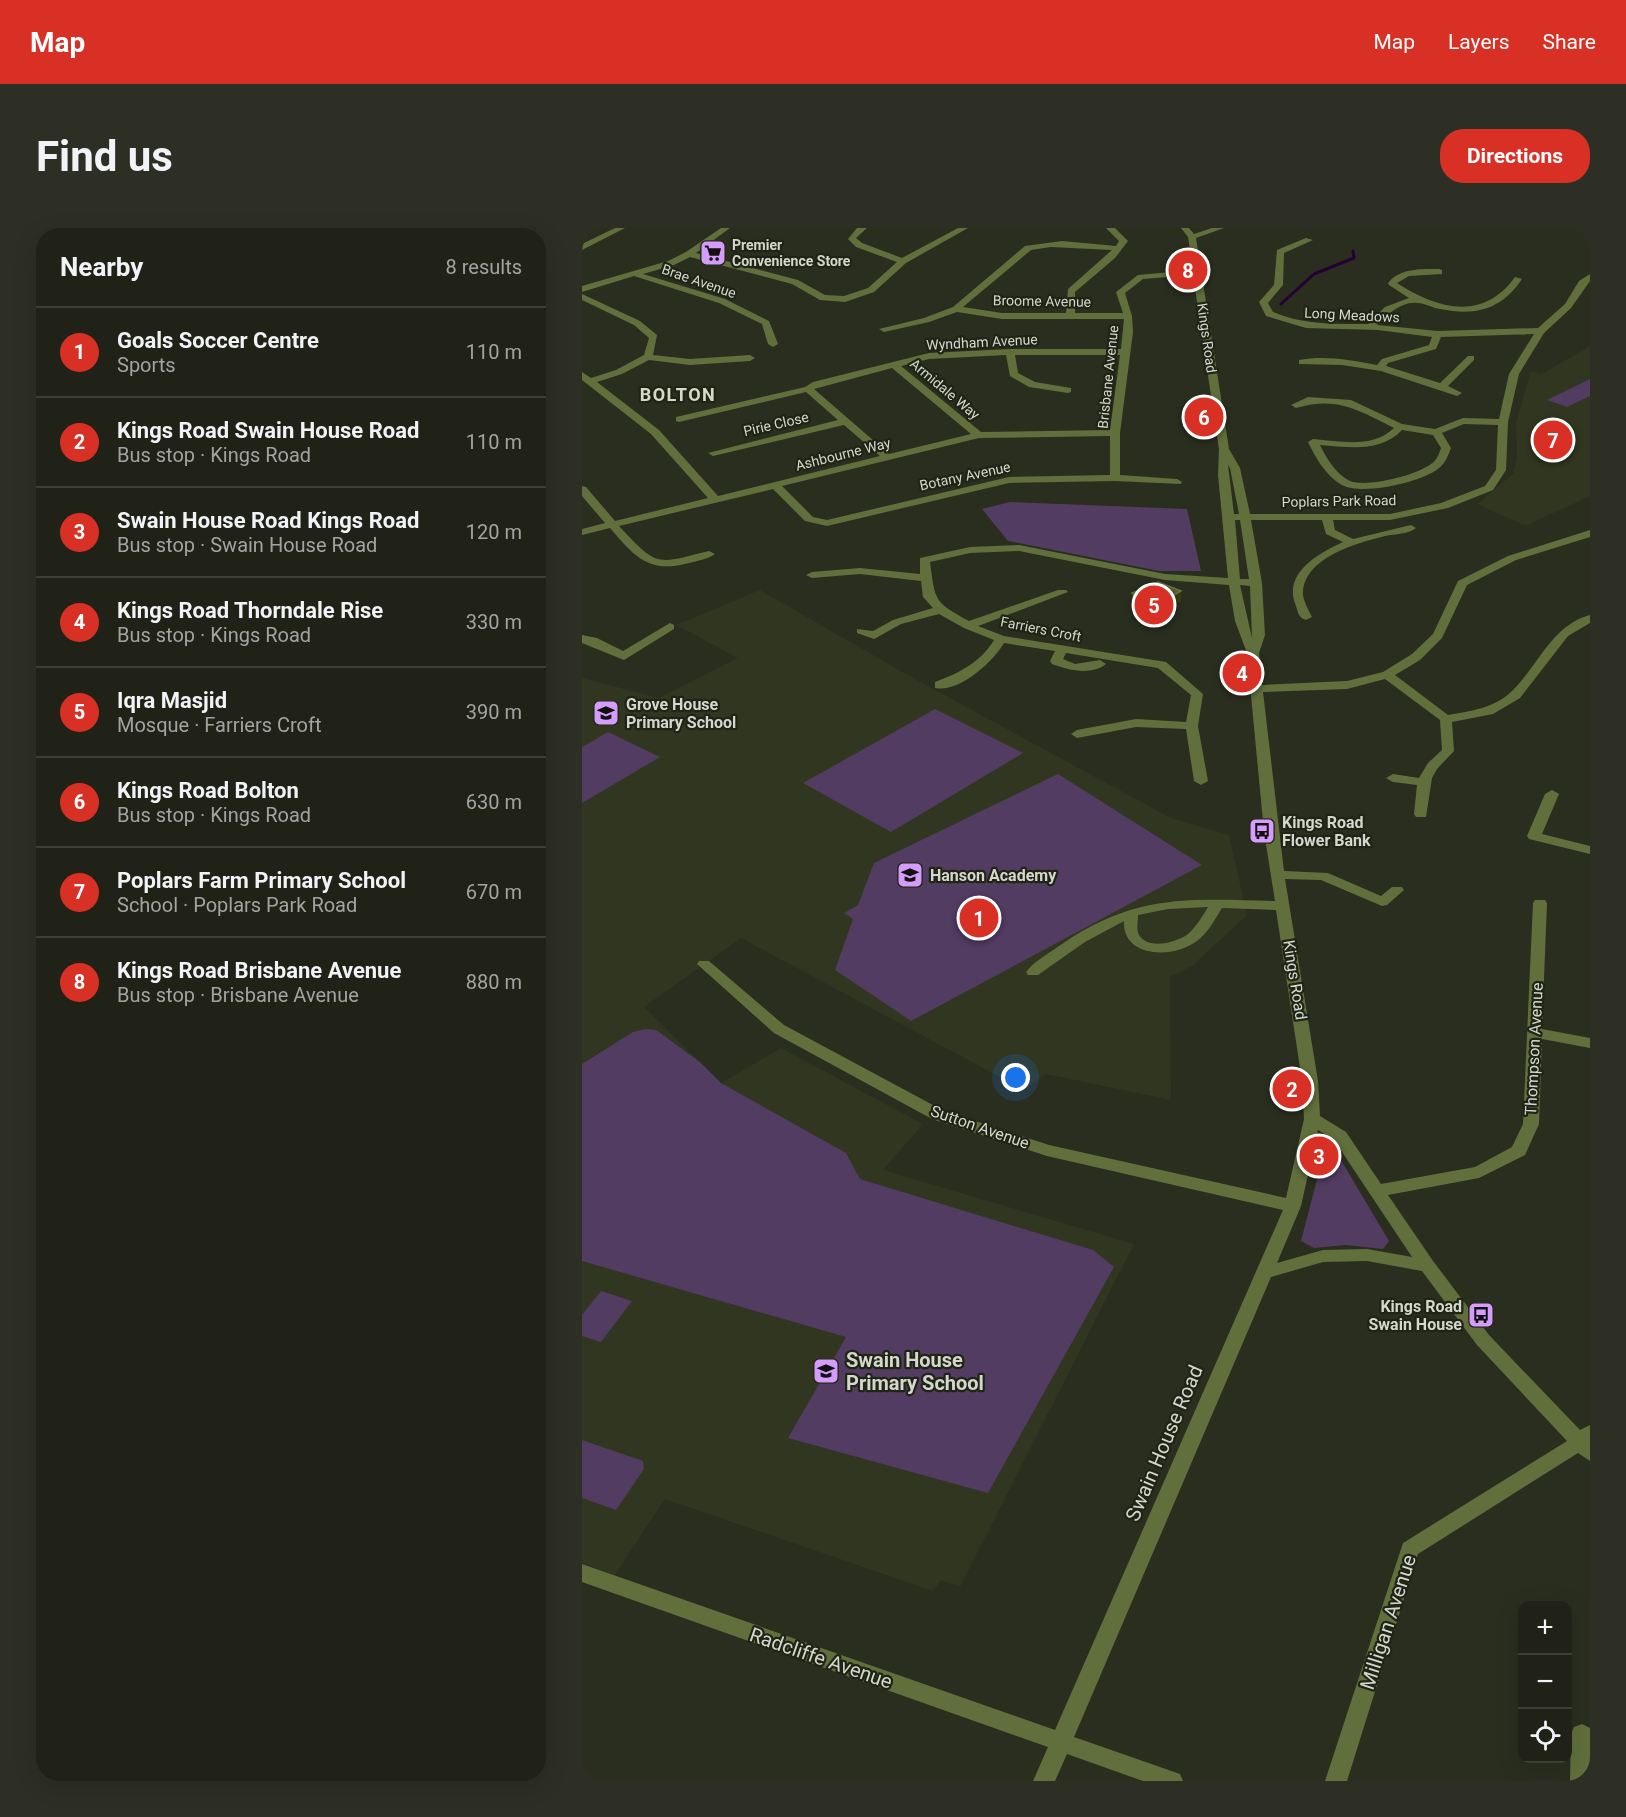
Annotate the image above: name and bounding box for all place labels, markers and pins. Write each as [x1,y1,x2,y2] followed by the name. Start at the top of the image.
[732,237,851,269] place label: Premier Convenience Store
[698,238,728,268] supermarket icon: Premier Convenience Store
[1168,248,1208,292] pin: 8
[1184,394,1224,440] pin: 6
[1534,418,1572,462] pin: 7
[1134,582,1174,628] pin: 5
[1222,650,1262,696] pin: 4
[626,695,736,732] place label: Grove House Primary School
[591,698,621,728] school or university icon: Grove House Primary School
[1282,813,1371,850] place label: Kings Road Flower Bank
[1247,816,1277,846] bus stop icon: Kings Road Flower Bank
[895,860,925,890] school or university icon: Hanson Academy
[930,866,1057,885] place label: Hanson Academy
[960,896,998,940] pin: 1
[1272,1066,1312,1112] pin: 2
[1300,1134,1338,1178] pin: 3
[1369,1297,1462,1334] place label: Kings Road Swain House
[1466,1300,1496,1330] bus stop icon: Kings Road Swain House
[846,1348,984,1395] place label: Swain House Primary School
[811,1356,841,1386] school or university icon: Swain House Primary School

